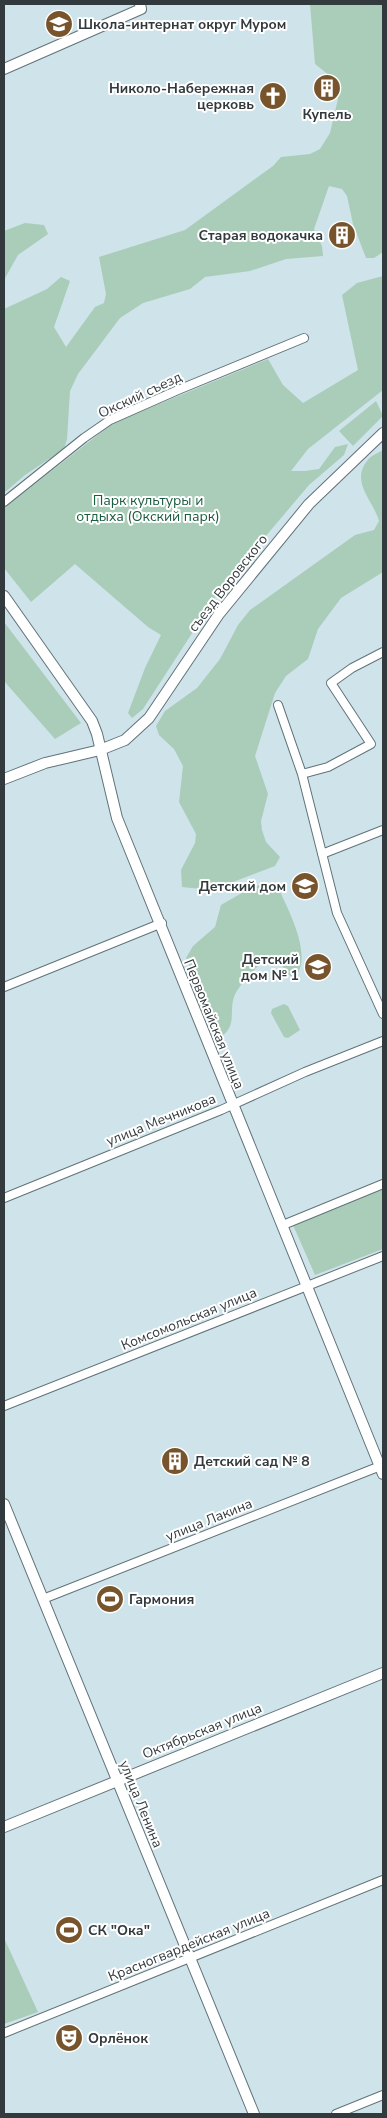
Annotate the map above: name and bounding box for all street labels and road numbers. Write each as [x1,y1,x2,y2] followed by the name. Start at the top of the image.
[95,367,185,423] street label: Окский съезд
[184,530,272,636] street label: съезд Воровского
[179,956,249,1092] street label: Первомайская улица
[103,1089,219,1151] street label: улица Мечникова
[118,1283,260,1355] street label: Комсомольская улица
[163,1494,255,1546] street label: улица Лакина
[139,1698,265,1764] street label: Октябрьская улица
[115,1757,167,1851] street label: улица Ленина
[105,1904,273,1986] street label: Красногвардейская улица

